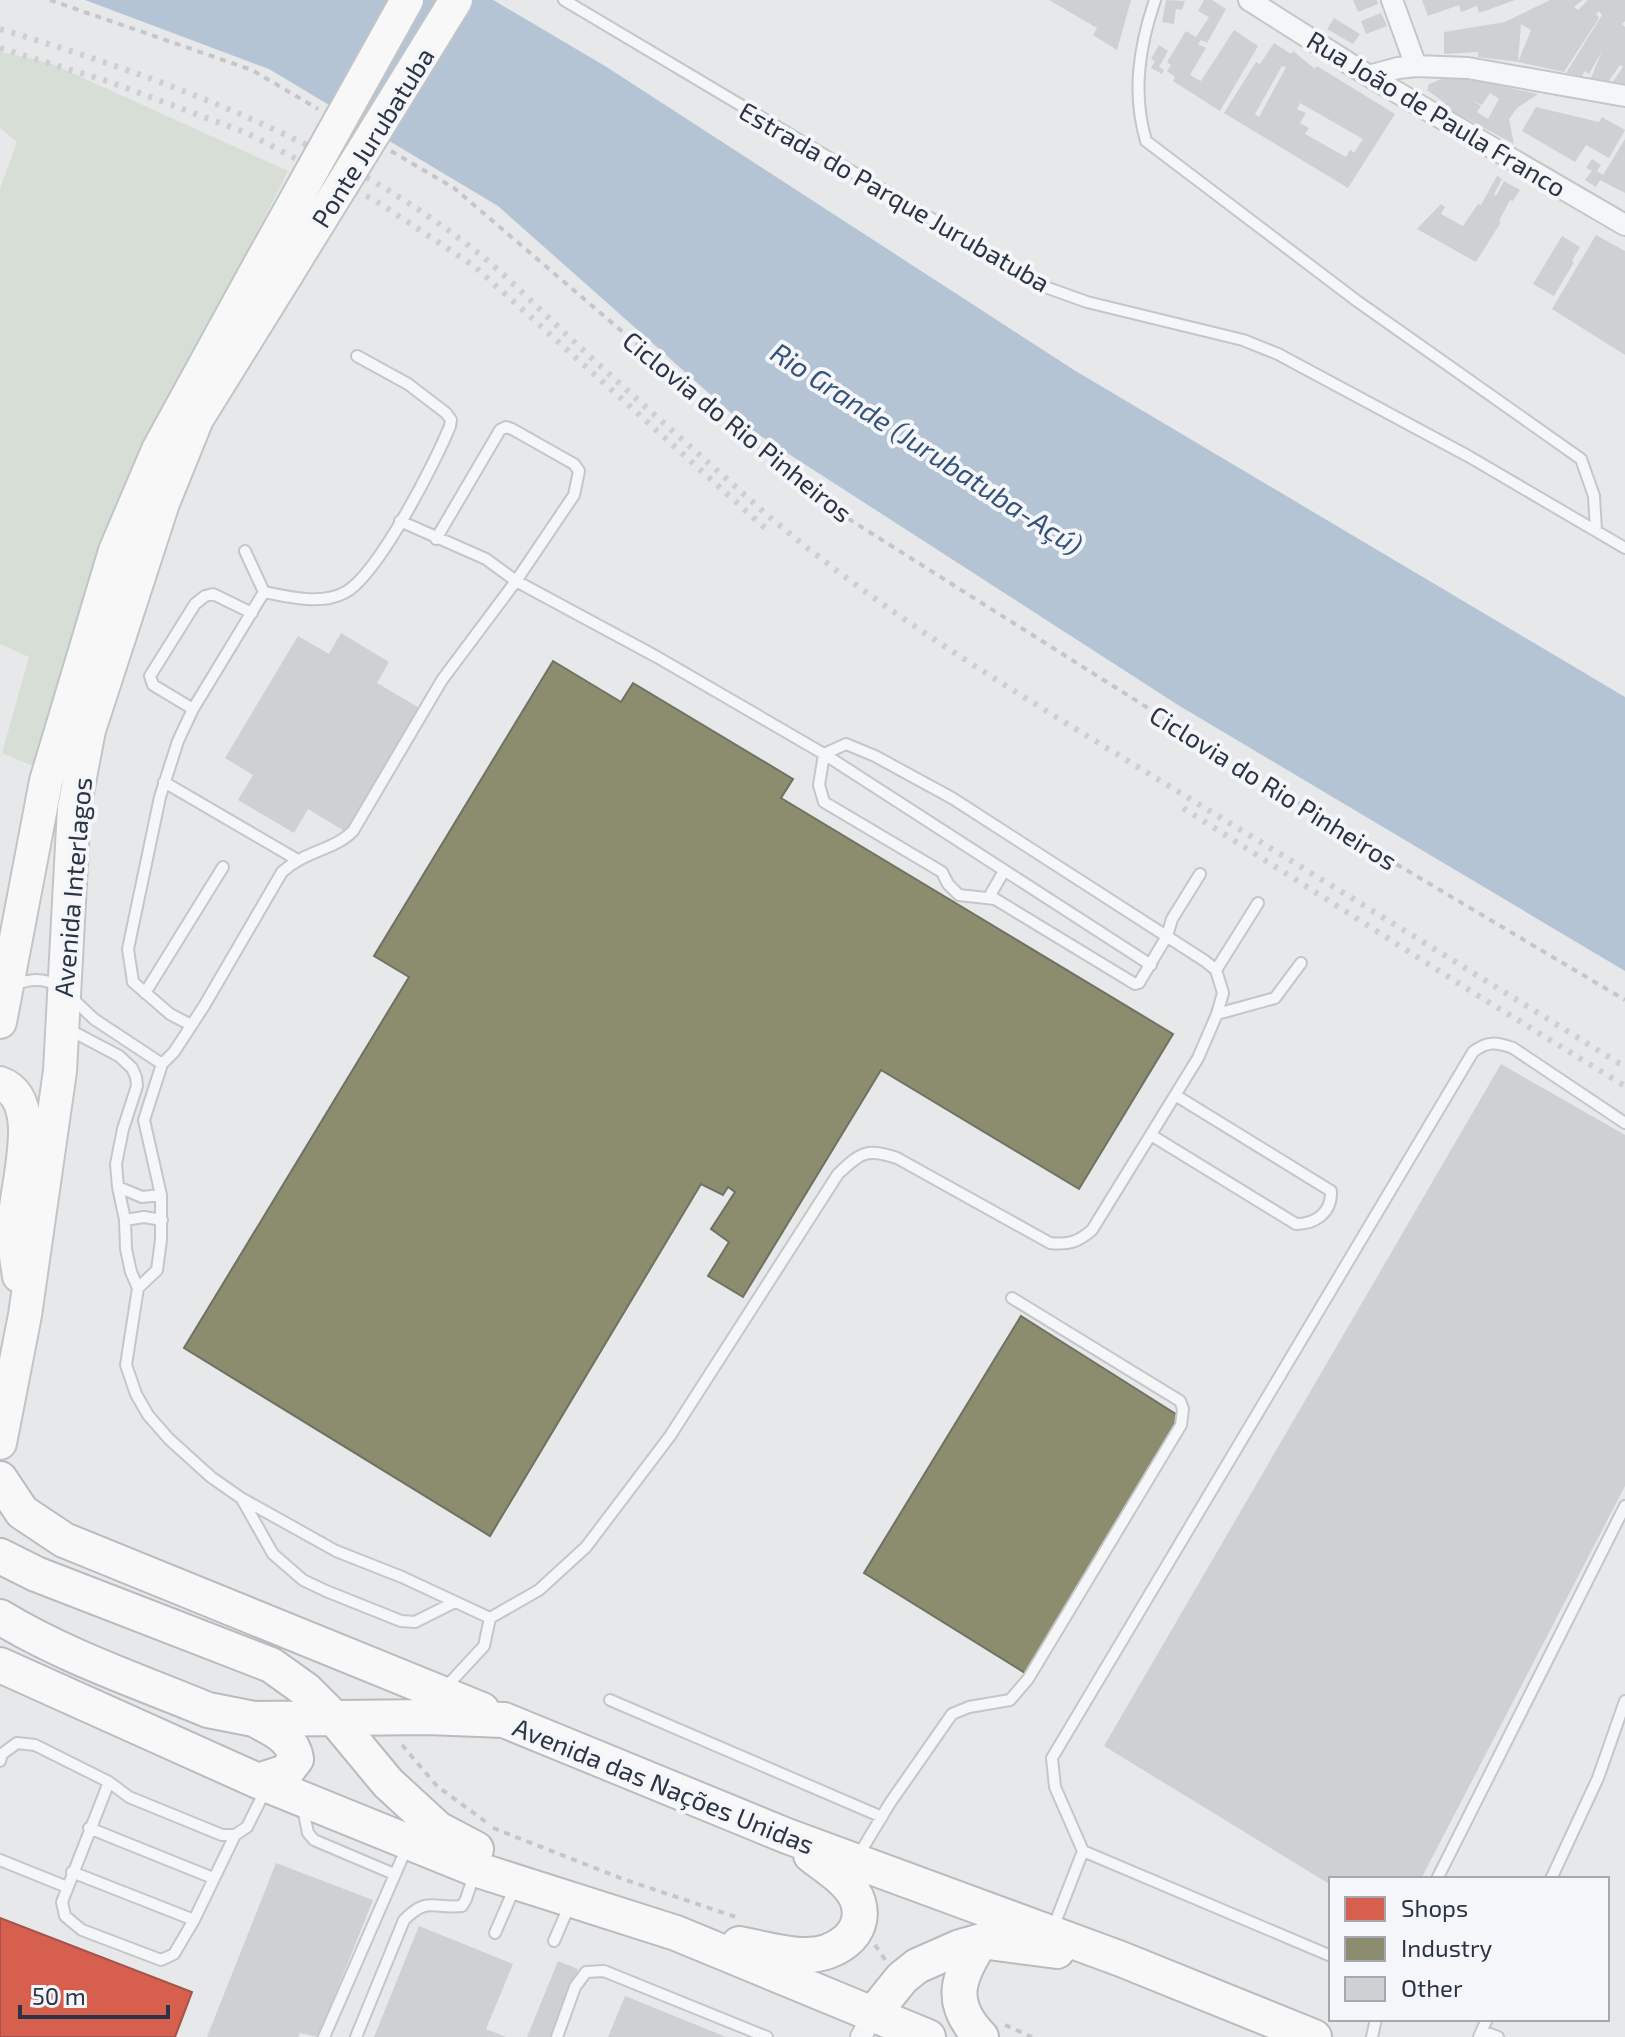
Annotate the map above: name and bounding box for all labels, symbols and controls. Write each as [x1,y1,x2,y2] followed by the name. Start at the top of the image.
[1302,23,1572,203] street label: Rua João de Paula Franco
[304,41,440,233] street label: Ponte Jurubatuba
[734,94,1056,298] street label: Estrada do Parque Jurubatuba
[617,324,859,528] street label: Ciclovia do Rio Pinheiros
[764,335,1089,562] water label: Rio Grande (Jurubatuba-Açú)
[1145,698,1403,876] street label: Ciclovia do Rio Pinheiros
[47,776,97,998] street label: Avenida Interlagos
[508,1710,819,1862] street label: Avenida das Nações Unidas
[1329,1877,1609,2021] legend
[1401,1893,1468,1922] text: Shops
[1401,1933,1493,1962] text: Industry
[20,1969,168,2019] scale bar
[1401,1973,1463,2002] text: Other
[32,1981,86,2010] text: 50 m

